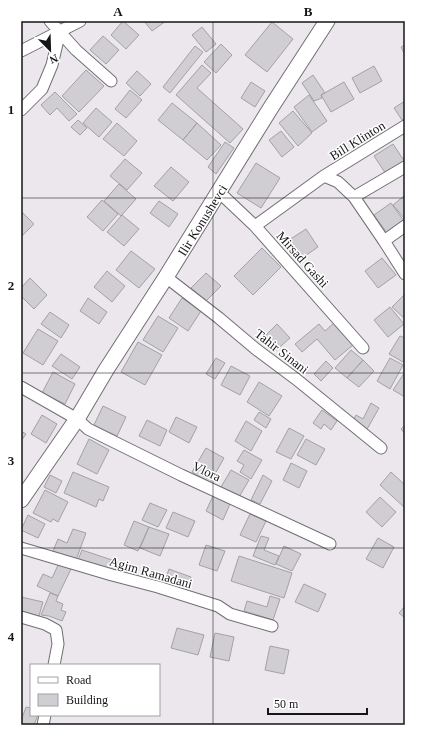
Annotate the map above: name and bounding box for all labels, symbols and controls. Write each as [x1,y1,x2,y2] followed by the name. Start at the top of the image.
[113,4,123,19] text: A
[304,4,313,19] text: B
[30,30,70,70] north arrow
[48,52,60,66] text: N
[8,102,14,117] text: 1
[327,117,388,163] street label: Bill Klinton
[175,182,231,259] street label: Ilir Konushevci
[273,228,332,291] street label: Mirsad Gashi
[8,278,14,293] text: 2
[252,326,312,377] street label: Tahir Sinani
[8,453,15,468] text: 3
[190,458,224,485] street label: Vlora
[108,553,194,592] street label: Agim Ramadani
[8,629,15,644] text: 4
[30,664,160,716] legend
[66,673,91,687] text: Road
[268,690,367,716] scale bar
[66,693,108,707] text: Building
[274,697,299,711] text: 50 m

